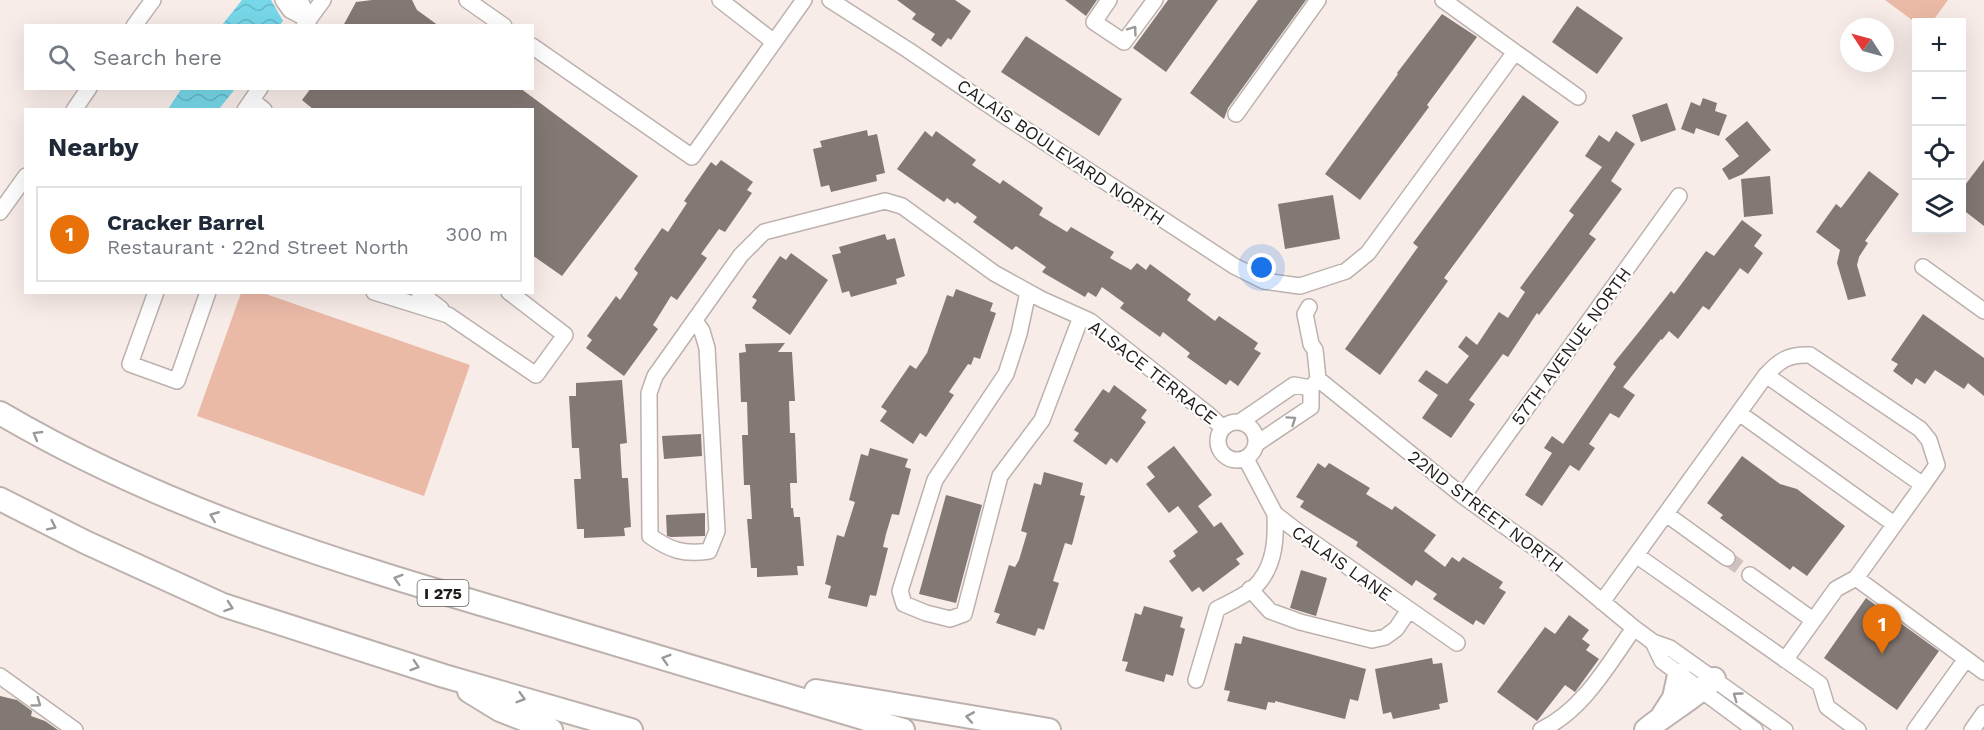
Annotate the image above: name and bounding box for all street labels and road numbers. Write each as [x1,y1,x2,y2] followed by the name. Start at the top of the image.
[953,75,1169,229] street label: CALAIS BOULEVARD NORTH
[1507,263,1635,429] street label: 57TH AVENUE NORTH
[1085,316,1221,428] street label: ALSACE TERRACE
[1404,446,1568,576] street label: 22ND STREET NORTH
[1288,521,1396,605] street label: CALAIS LANE
[418,580,468,606] road number: I 275

